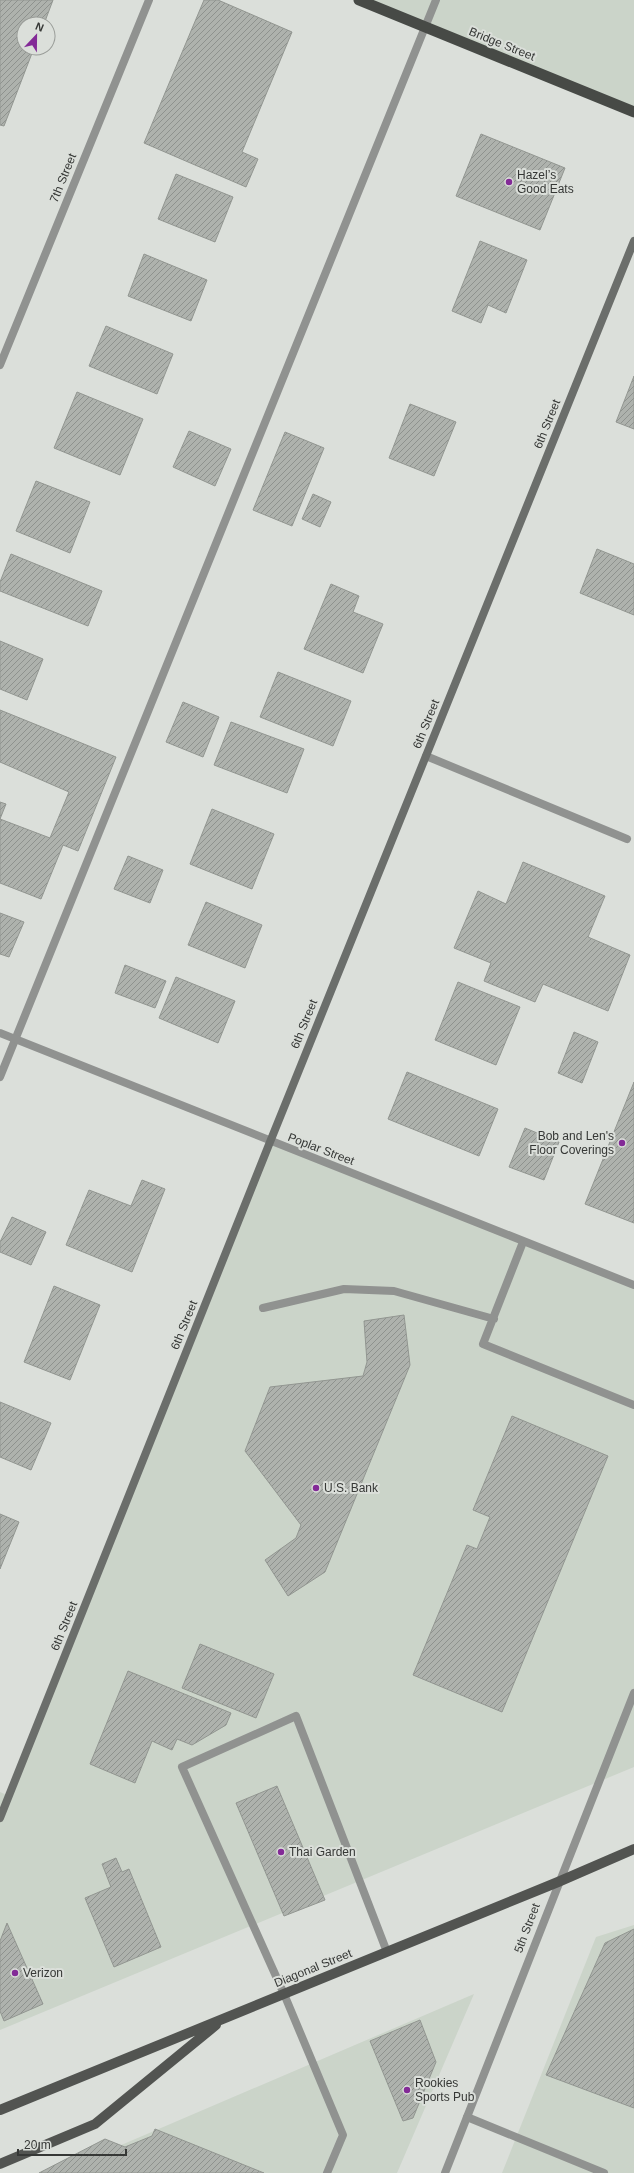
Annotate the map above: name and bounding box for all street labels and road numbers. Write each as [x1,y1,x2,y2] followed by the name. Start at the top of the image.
[467,24,538,64] street label: Bridge Street
[47,151,79,205] street label: 7th Street
[531,397,563,451] street label: 6th Street
[410,697,442,751] street label: 6th Street
[288,997,320,1051] street label: 6th Street
[286,1130,357,1168] street label: Poplar Street
[168,1298,200,1352] street label: 6th Street
[48,1599,80,1653] street label: 6th Street
[511,1901,543,1955] street label: 5th Street
[272,1946,355,1990] street label: Diagonal Street

